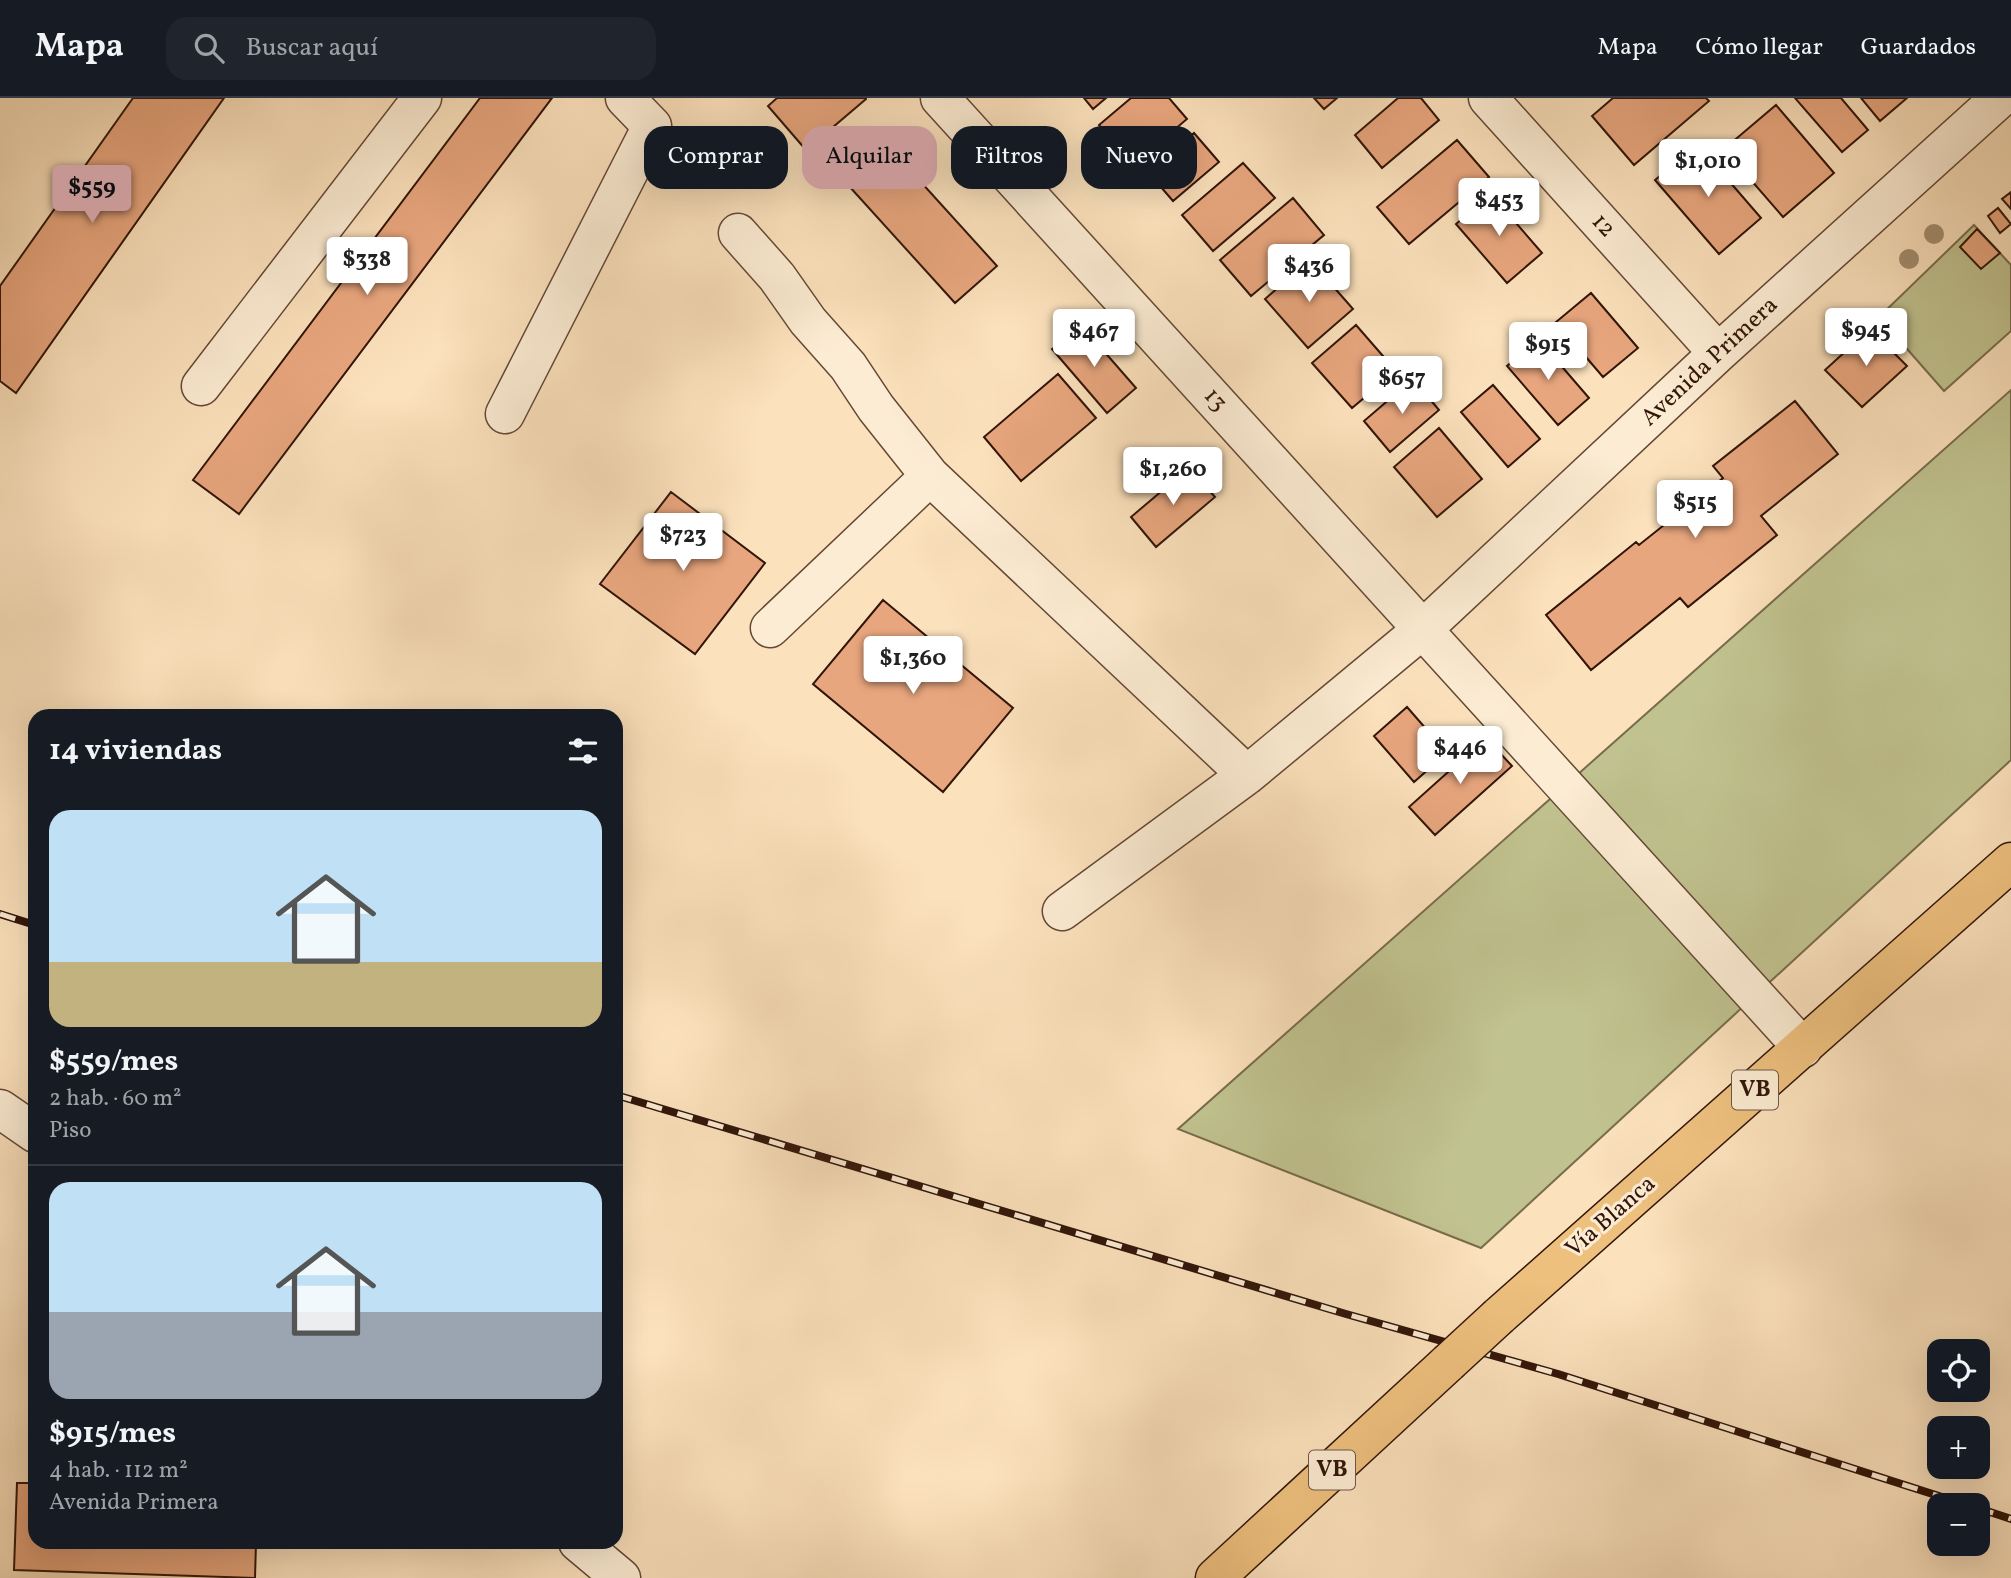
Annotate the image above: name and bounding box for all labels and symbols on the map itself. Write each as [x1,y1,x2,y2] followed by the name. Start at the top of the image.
[1651,140,1765,199] pin: $1,010
[51,166,133,225] pin: $559
[1458,178,1540,238] pin: $453
[1583,206,1623,246] street label: 12
[326,238,408,297] pin: $338
[1268,244,1350,304] pin: $436
[1634,289,1786,435] street label: Avenida Primera
[1825,308,1907,368] pin: $945
[1053,310,1135,369] pin: $467
[1507,322,1589,382] pin: $915
[1361,356,1443,416] pin: $657
[1195,381,1235,419] street label: 13
[1116,448,1230,507] pin: $1,260
[1654,480,1736,540] pin: $515
[642,514,724,573] pin: $723
[856,636,970,696] pin: $1,360
[1419,726,1501,786] pin: $446
[1732,1071,1778,1110] road number: VB
[1558,1168,1664,1266] street label: Vía Blanca
[1309,1450,1355,1490] road number: VB

